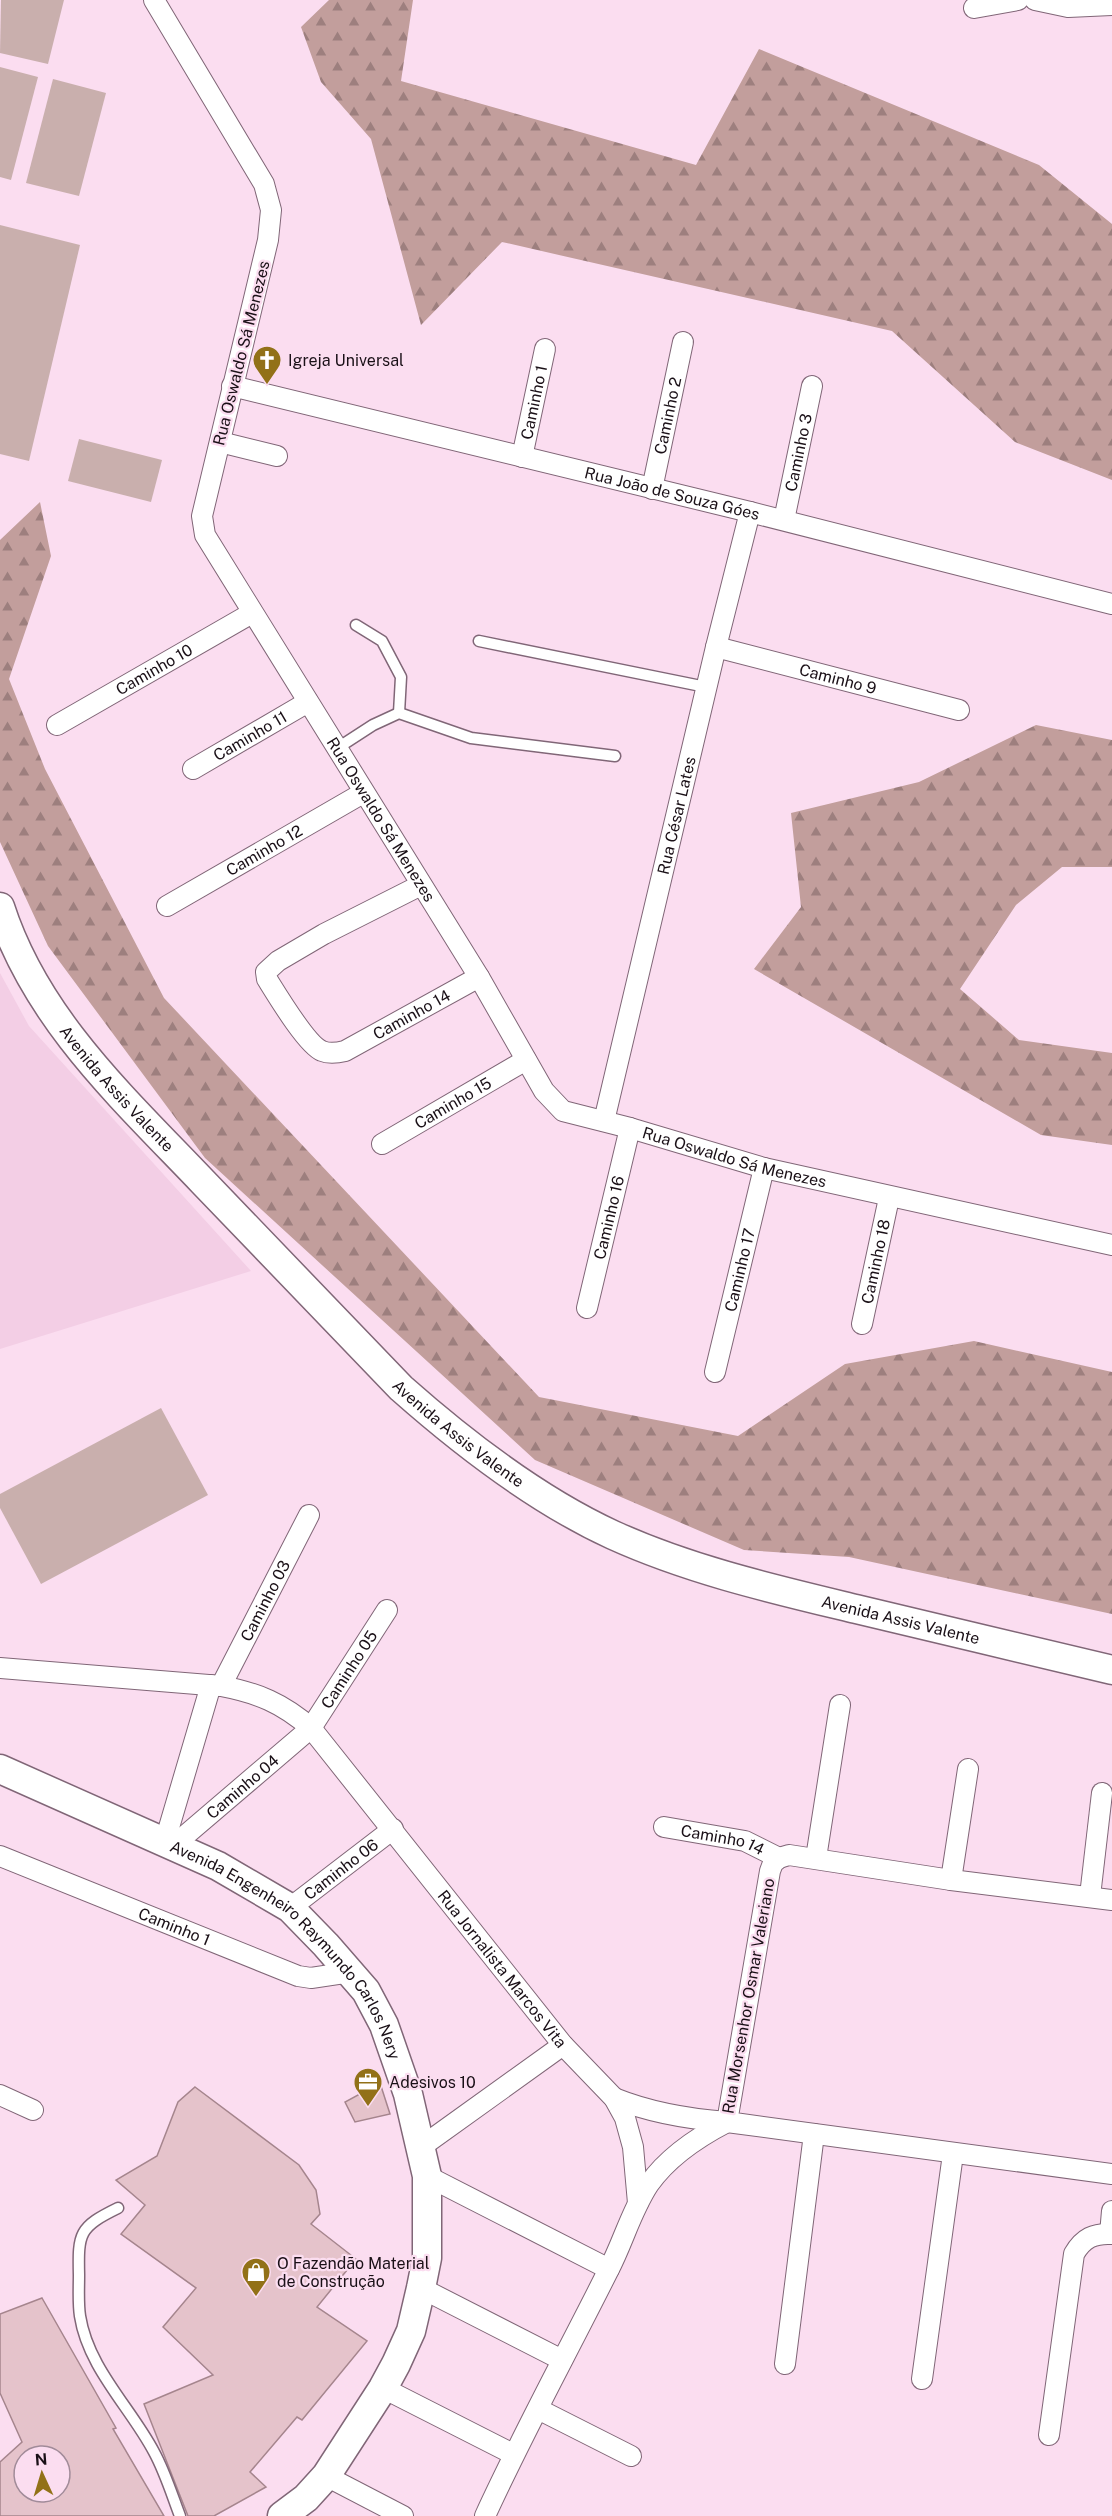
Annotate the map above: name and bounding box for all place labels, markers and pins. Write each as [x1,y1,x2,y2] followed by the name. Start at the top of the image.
[251,344,283,386] church icon: Igreja Universal
[288,351,404,370] place label: Igreja Universal
[352,2066,384,2108] office icon: Adesivos 10
[389,2073,476,2092] place label: Adesivos 10
[277,2254,430,2291] place label: O Fazendão Material de Construção
[240,2256,272,2298] shop icon: O Fazendão Material de Construção

